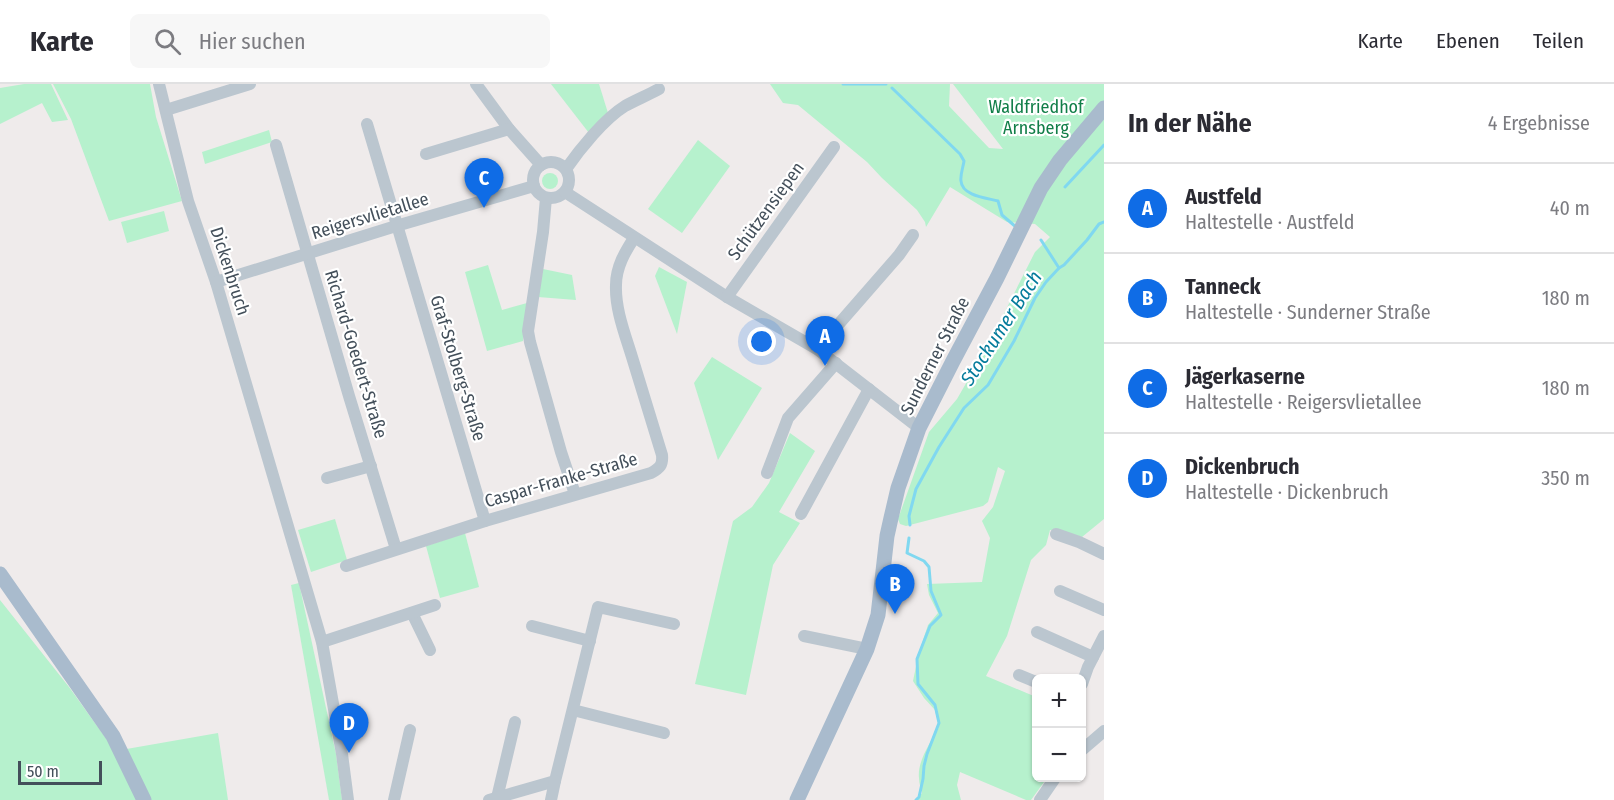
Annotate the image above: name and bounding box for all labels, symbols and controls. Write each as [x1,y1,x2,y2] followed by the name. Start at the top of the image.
[130,14,550,68] search box
[30,25,94,58] text: Karte
[151,25,184,58] icon: search
[199,28,306,55] text: Hier suchen
[1357,28,1403,54] text: Karte
[1436,28,1500,54] text: Ebenen
[1533,28,1584,54] text: Teilen
[988,96,1085,139] park label: Waldfriedhof Arnsberg
[1128,108,1252,139] text: In der Nähe
[1488,111,1590,135] text: 4 Ergebnisse
[464,158,504,208] pin: C
[723,158,809,264] street label: Schützensiepen
[1185,183,1262,210] text: Austfeld
[309,188,431,244] street label: Reigersvlietallee
[1142,196,1153,220] text: A
[1550,196,1590,220] text: 40 m
[1185,210,1355,234] text: Haltestelle · Austfeld
[205,224,255,318] street label: Dickenbruch
[954,266,1047,391] water label: Stockumer Bach
[320,267,392,441] street label: Richard-Goedert-Straße
[1185,273,1261,300] text: Tanneck
[1142,286,1153,310] text: B
[1542,286,1590,310] text: 180 m
[425,292,491,444] street label: Graf-Stolberg-Straße
[896,293,974,419] street label: Sunderner Straße
[1185,300,1431,324] text: Haltestelle · Sunderner Straße
[806,316,844,366] pin: A
[747,327,776,356] your location
[1185,363,1305,390] text: Jägerkaserne
[1142,376,1153,400] text: C
[1542,376,1590,400] text: 180 m
[1185,390,1422,414] text: Haltestelle · Reigersvlietallee
[482,448,640,512] street label: Caspar-Franke-Straße
[1185,453,1300,480] text: Dickenbruch
[1142,466,1153,490] text: D
[1541,466,1590,490] text: 350 m
[1185,480,1389,504] text: Haltestelle · Dickenbruch
[876,564,914,614] pin: B
[1032,674,1086,782] map controls
[1032,674,1086,728] button: +
[330,704,368,753] pin: D
[1032,728,1086,782] button: −
[18,758,102,786] scale bar
[27,762,59,781] text: 50 m

